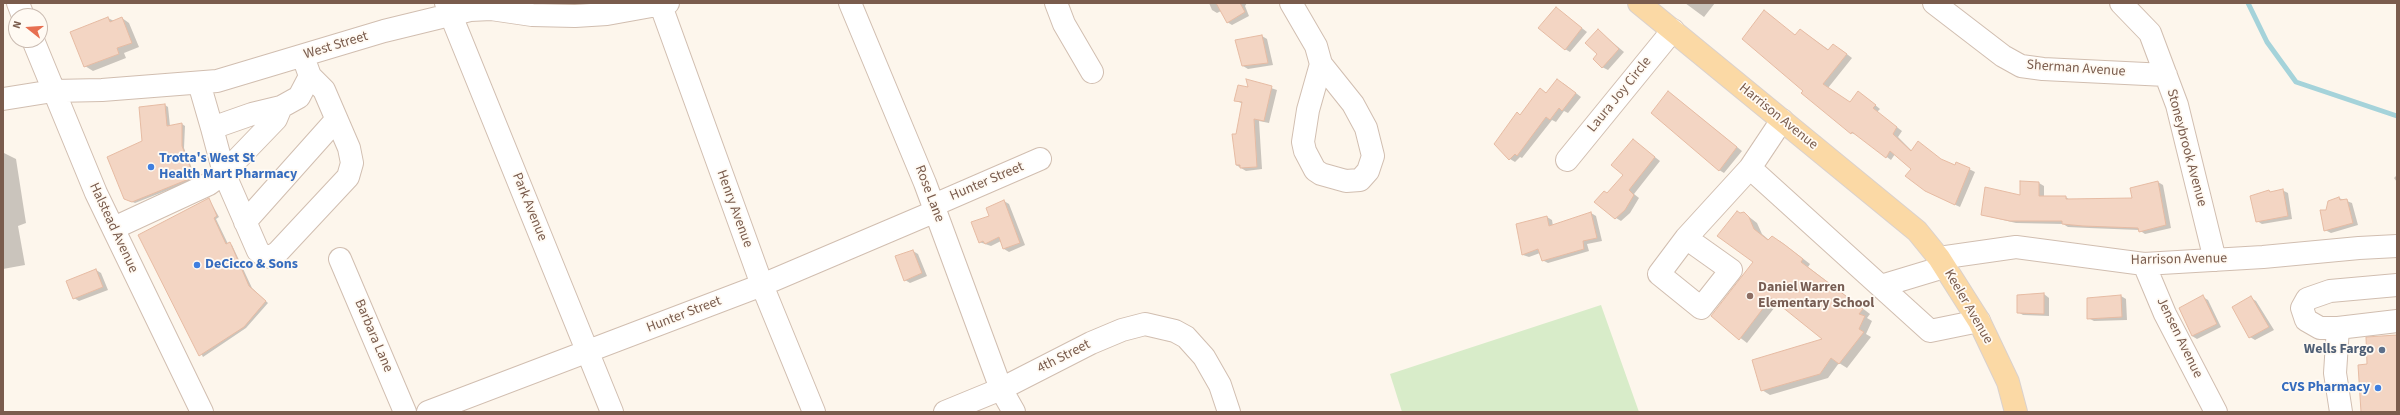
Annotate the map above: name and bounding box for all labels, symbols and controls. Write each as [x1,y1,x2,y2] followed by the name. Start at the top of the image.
[8,8,48,48] north arrow
[9,19,25,30] text: N
[302,28,370,64] street label: West Street
[1584,54,1656,136] street label: Laura Joy Circle
[2026,57,2126,81] street label: Sherman Avenue
[1735,80,1821,154] street label: Harrison Avenue
[2162,87,2210,209] street label: Stoneybrook Avenue
[159,151,297,184] place label: Trotta's West St Health Mart Pharmacy
[948,159,1026,205] street label: Hunter Street
[146,162,156,172] marker: Trotta's West St Health Mart Pharmacy
[911,163,947,225] street label: Rose Lane
[712,168,756,250] street label: Henry Avenue
[508,170,550,244] street label: Park Avenue
[85,180,141,276] street label: Halstead Avenue
[2131,251,2227,269] street label: Harrison Avenue
[205,257,298,273] place label: DeCicco & Sons
[192,260,202,270] marker: DeCicco & Sons
[1940,267,1996,347] street label: Keeler Avenue
[1758,280,1874,312] place label: Daniel Warren Elementary School
[1745,291,1755,301] marker: Daniel Warren Elementary School
[644,293,724,337] street label: Hunter Street
[2152,295,2206,381] street label: Jensen Avenue
[350,297,396,375] street label: Barbara Lane
[1035,337,1093,377] street label: 4th Street
[2304,342,2374,358] place label: Wells Fargo
[2377,345,2387,355] marker: Wells Fargo
[2281,380,2370,396] place label: CVS Pharmacy
[2373,383,2383,393] marker: CVS Pharmacy

